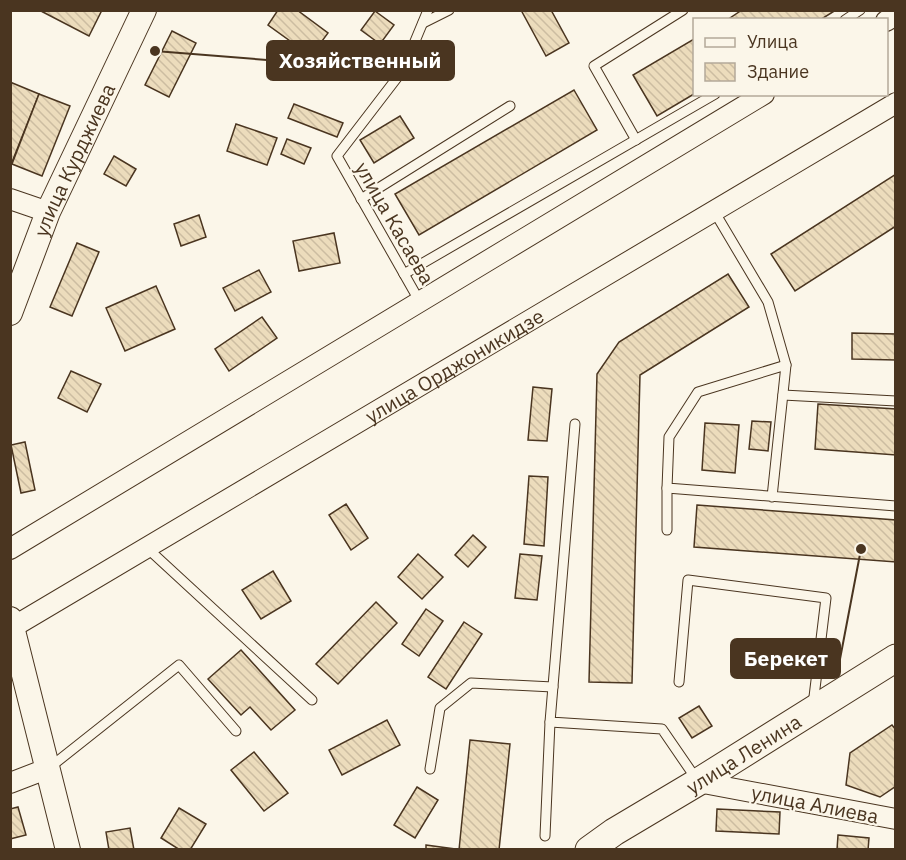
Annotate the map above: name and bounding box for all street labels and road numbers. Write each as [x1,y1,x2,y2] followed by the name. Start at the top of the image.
[27,78,121,240] street label: улица Курджиева
[349,157,441,290] street label: улица Касаева
[360,302,549,429] street label: улица Орджоникидзе
[681,707,806,800] street label: улица Ленина
[749,778,881,830] street label: улица Алиева

